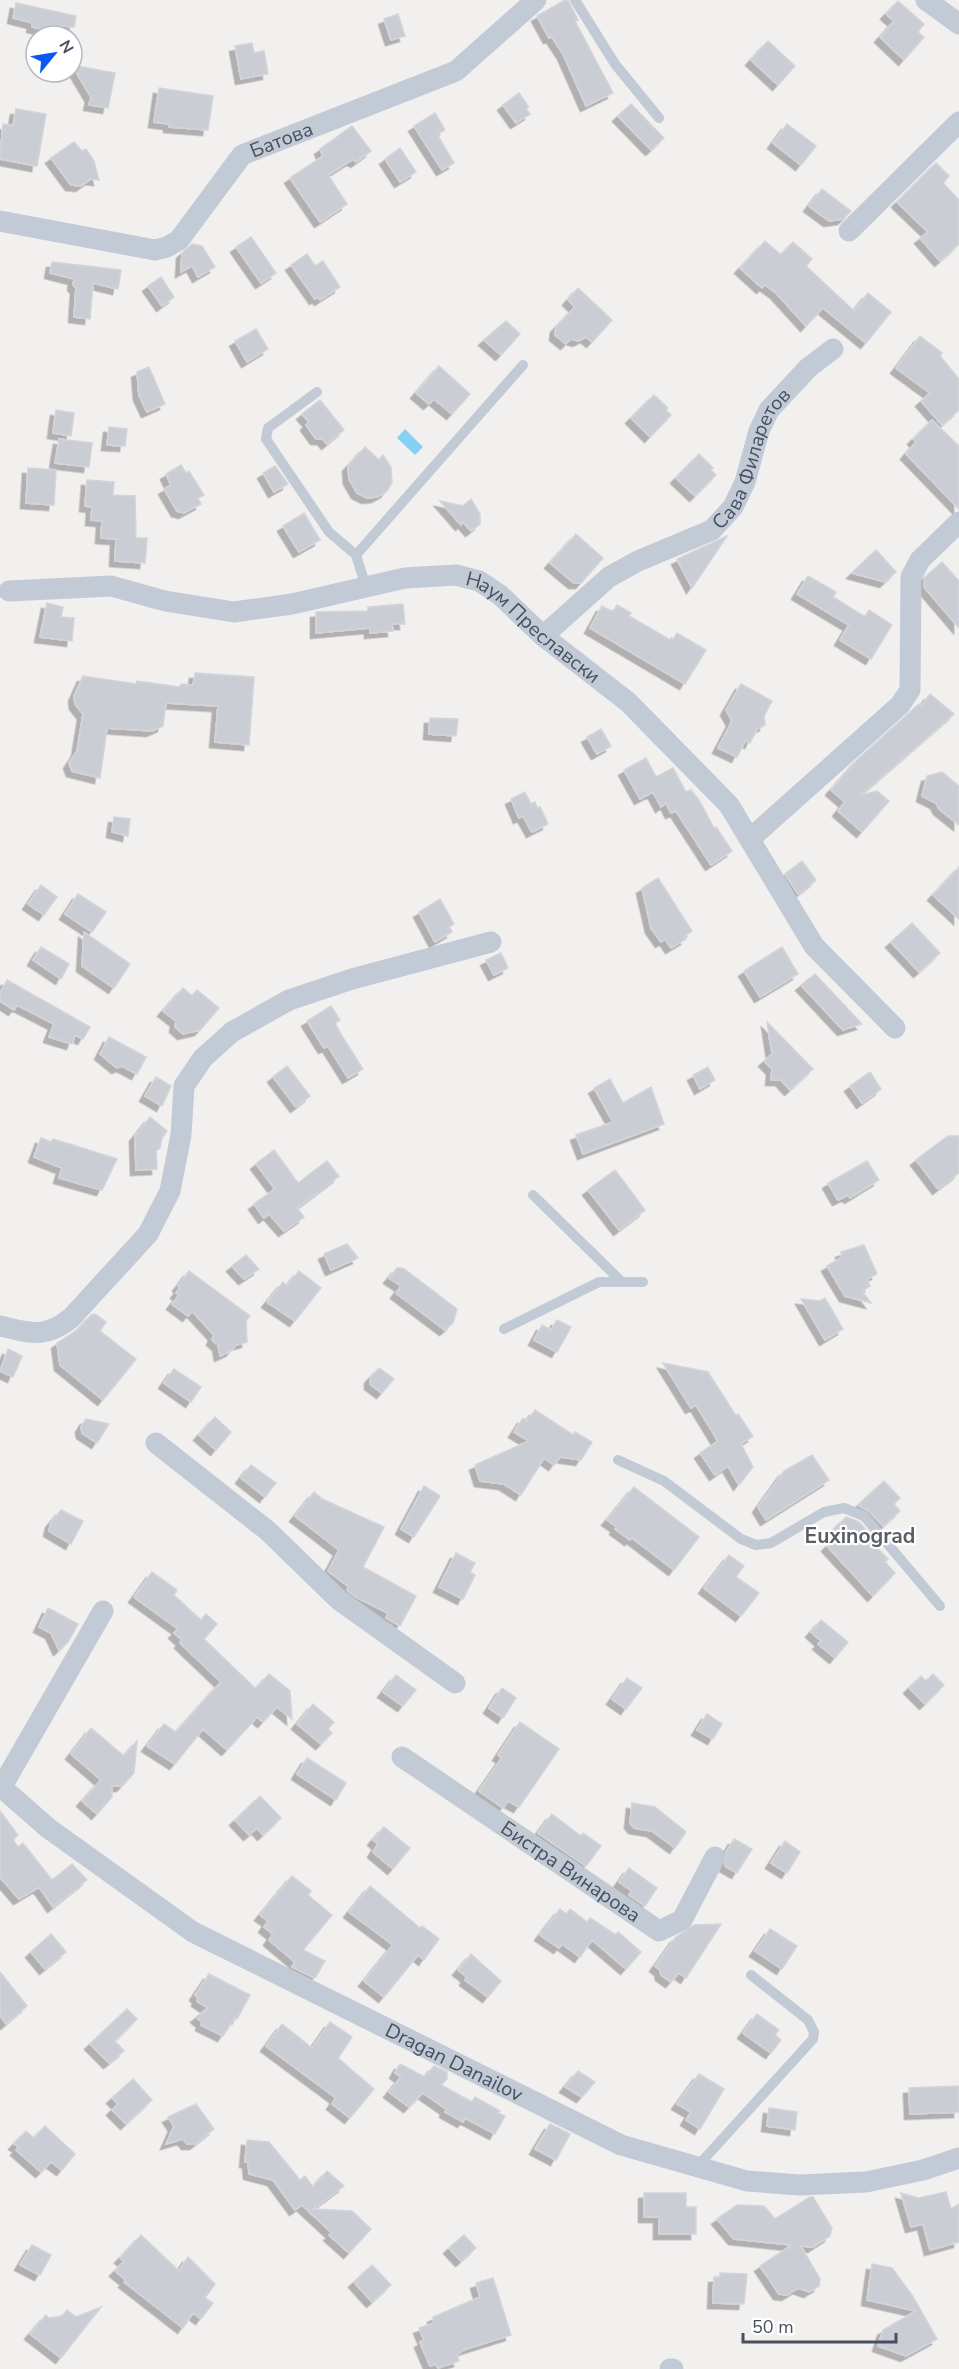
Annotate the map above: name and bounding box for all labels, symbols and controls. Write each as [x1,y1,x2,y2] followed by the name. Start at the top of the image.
[24,24,84,84] north arrow
[54,36,79,58] text: N
[246,115,317,164] street label: Батова
[706,382,797,535] street label: Сава Филаретов
[463,565,606,689] street label: Наум Преславски
[805,1522,915,1550] district label: Euxinograd
[496,1814,646,1928] street label: Бистра Винарова
[381,2016,528,2108] street label: Dragan Danailov
[743,2306,896,2344] scale bar
[752,2315,794,2339] text: 50 m

